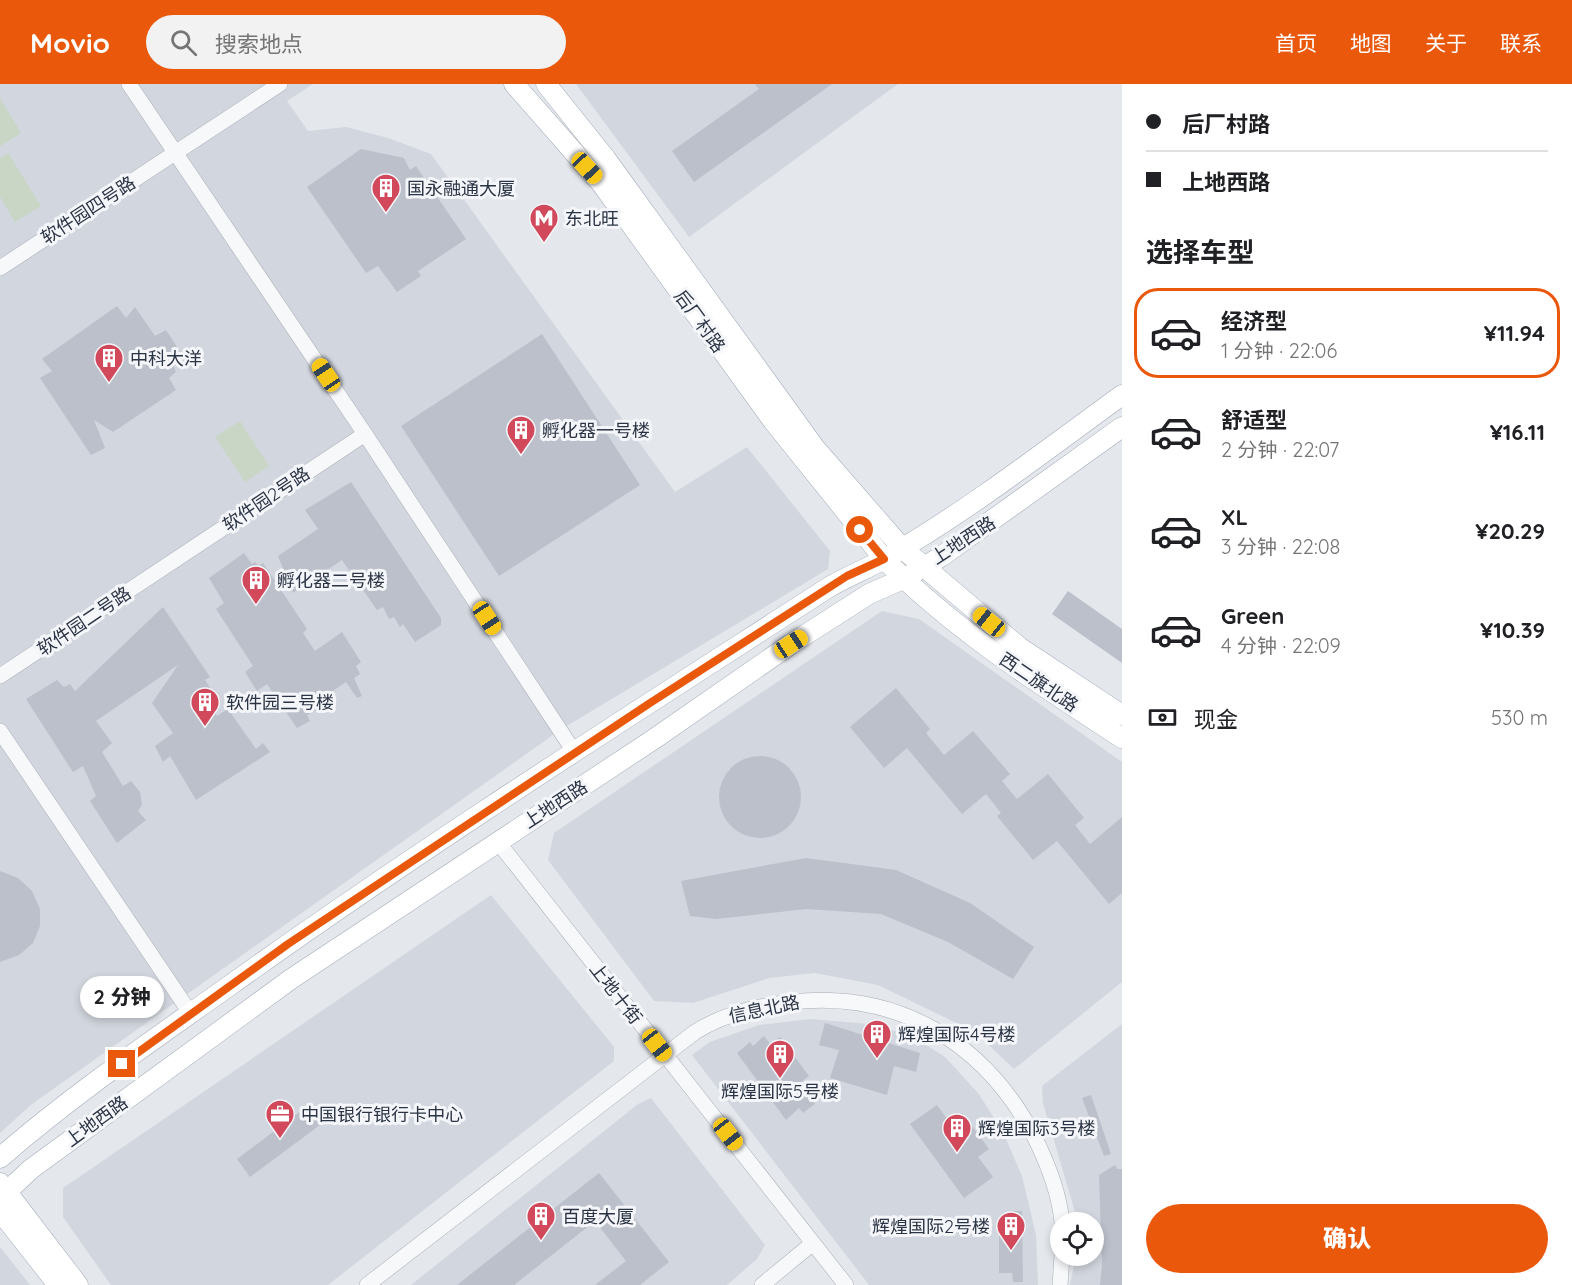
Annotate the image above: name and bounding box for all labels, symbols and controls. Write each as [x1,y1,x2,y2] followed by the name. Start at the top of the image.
[146,15,566,69] search box
[30,25,110,60] text: Movio
[167,26,200,59] icon: search
[215,30,303,58] text: 搜索地点
[1275,30,1317,56] text: 首页
[1350,30,1392,56] text: 地图
[1425,30,1467,56] text: 关于
[1500,30,1542,56] text: 联系
[1182,110,1270,138] text: 后厂村路
[568,149,606,187] car
[1182,168,1270,196] text: 上地西路
[36,171,140,249] street label: 软件园四号路
[370,172,402,214] building icon: 国永融通大厦
[407,177,515,200] place label: 国永融通大厦
[528,202,560,244] metro station icon: 东北旺
[565,207,619,230] place label: 东北旺
[1146,235,1254,269] text: 选择车型
[670,285,730,357] street label: 后厂村路
[1149,306,1203,360] icon: car
[1221,307,1287,335] text: 经济型
[1484,319,1545,347] text: ¥11.94
[1221,338,1337,363] text: 1 分钟 · 22:06
[93,342,125,384] building icon: 中科大洋
[130,347,202,370] place label: 中科大洋
[308,355,344,395] car
[1149,405,1203,459] icon: car
[1221,406,1287,434] text: 舒适型
[505,414,537,456] building icon: 孵化器一号楼
[1490,418,1545,446] text: ¥16.11
[542,419,650,442] place label: 孵化器一号楼
[1221,437,1339,462] text: 2 分钟 · 22:07
[218,462,314,536] street label: 软件园2号路
[1221,503,1248,531] text: XL
[1149,504,1203,558] icon: car
[927,511,999,569] street label: 上地西路
[846,516,873,543] route start
[1475,517,1545,545] text: ¥20.29
[1221,534,1340,559] text: 3 分钟 · 22:08
[240,564,272,606] building icon: 孵化器二号楼
[277,569,385,592] place label: 孵化器二号楼
[33,581,135,661] street label: 软件园二号路
[470,598,504,638] car
[1221,602,1284,630] text: Green
[1149,603,1203,657] icon: car
[969,604,1009,640] car
[1480,616,1545,644] text: ¥10.39
[771,627,811,661] car
[1221,633,1341,658] text: 4 分钟 · 22:09
[995,647,1083,717] street label: 西二旗北路
[189,686,221,728] building icon: 软件园三号楼
[226,691,334,714] place label: 软件园三号楼
[1146,701,1179,734] icon: cash
[1194,705,1238,733] text: 现金
[1491,705,1548,730] text: 530 m
[519,775,591,833] street label: 上地西路
[585,958,647,1028] street label: 上地十街
[80,977,164,1019] callout: 2 分钟
[94,984,150,1009] text: 2 分钟
[726,990,802,1028] street label: 信息北路
[861,1018,893,1060] building icon: 辉煌国际4号楼
[898,1023,1016,1046] place label: 辉煌国际4号楼
[639,1025,675,1065] car
[764,1038,796,1080] building icon: 辉煌国际5号楼
[108,1050,135,1077] route end
[721,1080,839,1103] place label: 辉煌国际5号楼
[60,1091,132,1151] street label: 上地西路
[264,1098,296,1140] office icon: 中国银行银行卡中心
[301,1103,463,1126] place label: 中国银行银行卡中心
[941,1112,973,1154] building icon: 辉煌国际3号楼
[710,1114,746,1154] car
[978,1117,1095,1140] place label: 辉煌国际3号楼
[525,1200,557,1242] building icon: 百度大厦
[1146,1204,1548,1273] button: 确认
[562,1205,634,1228] place label: 百度大厦
[995,1210,1027,1252] building icon: 辉煌国际2号楼
[1050,1212,1104,1266] map controls
[1050,1212,1104,1266] button: locate
[872,1215,990,1238] place label: 辉煌国际2号楼

